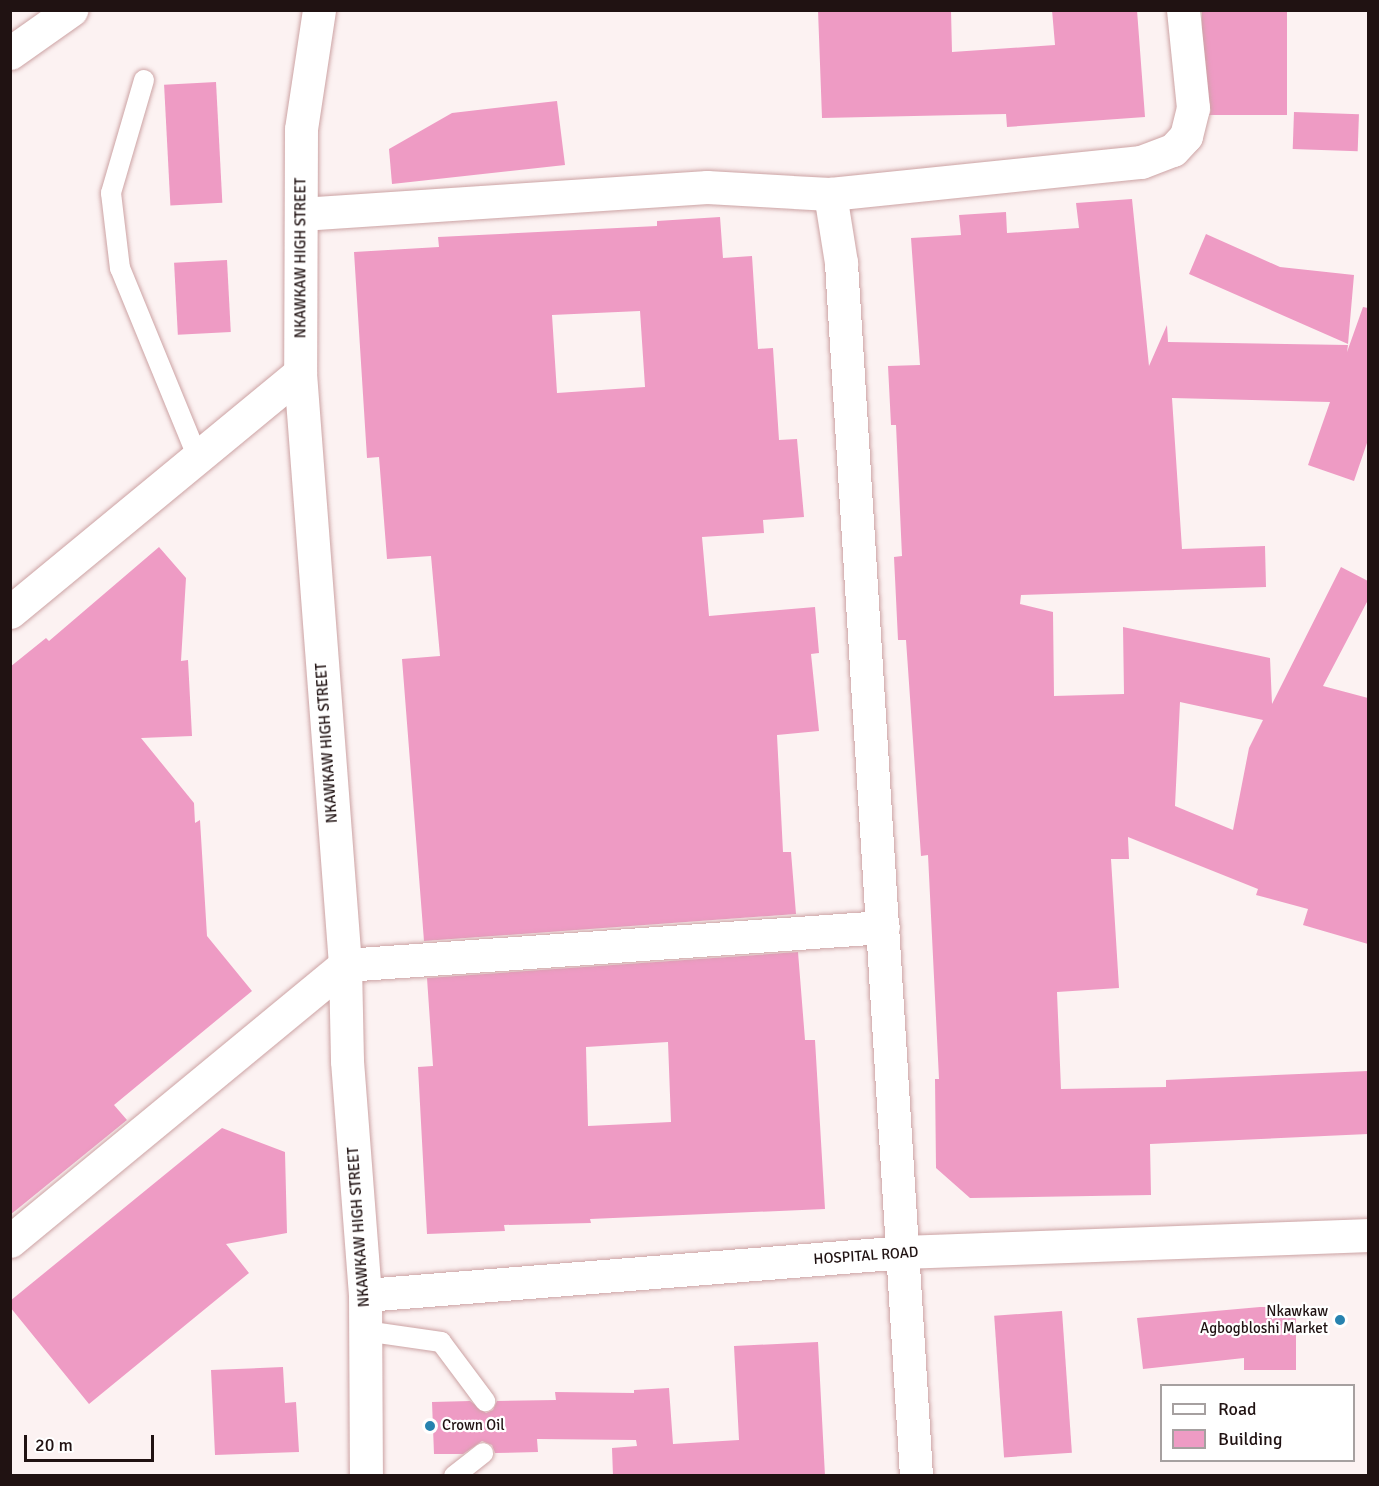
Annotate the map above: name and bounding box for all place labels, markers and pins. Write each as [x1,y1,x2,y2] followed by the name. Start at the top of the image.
[1200,1302,1328,1337] place label: Nkawkaw Agbogbloshi Market
[1333,1313,1347,1327] marker: Nkawkaw Agbogbloshi Market
[442,1417,505,1435] place label: Crown Oil
[423,1419,437,1433] marker: Crown Oil

